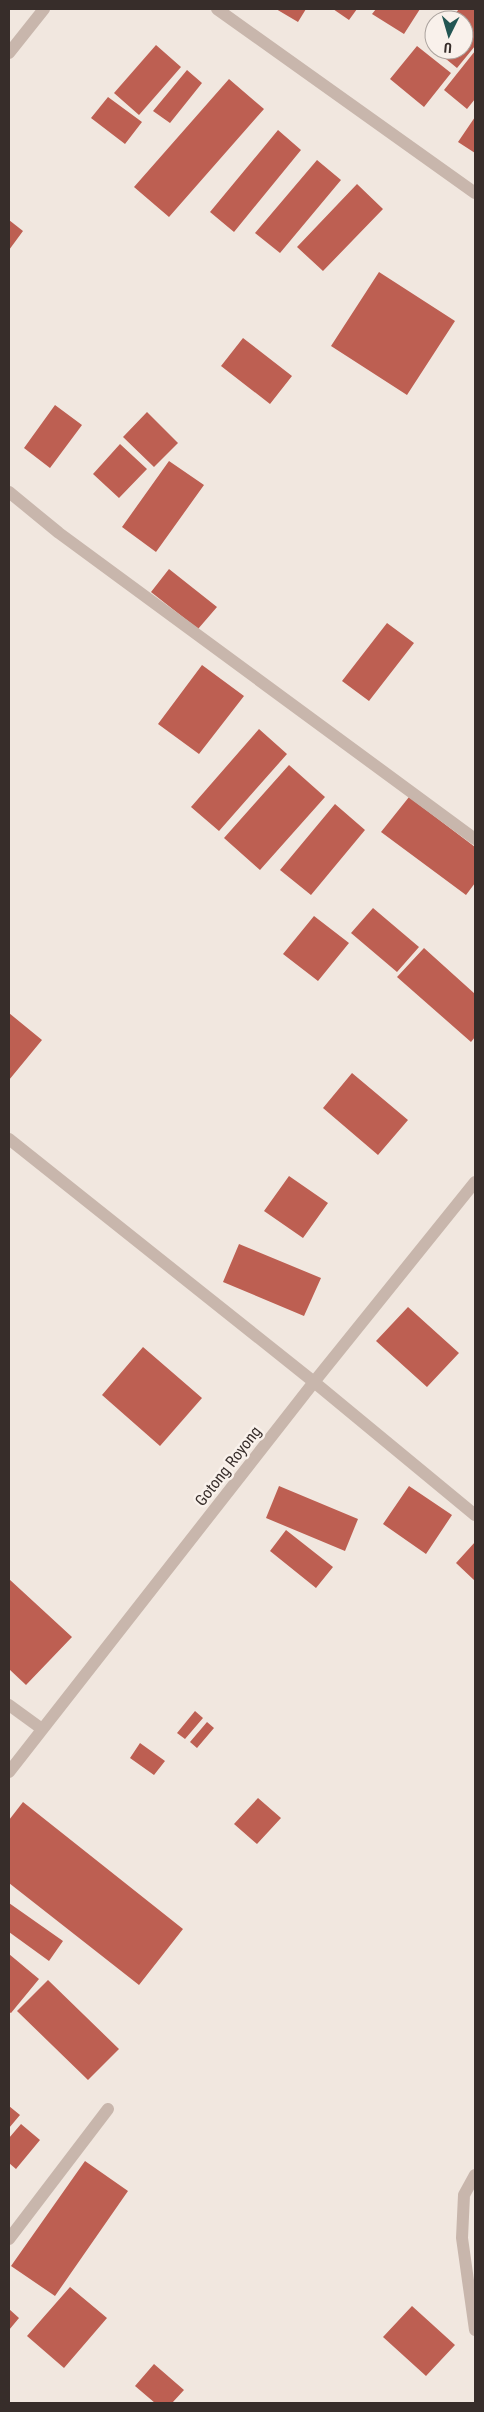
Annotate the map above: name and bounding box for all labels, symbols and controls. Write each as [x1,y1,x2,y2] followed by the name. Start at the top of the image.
[424,10,474,60] north arrow
[443,40,453,56] text: U
[191,1422,265,1510] street label: Gotong Royong

